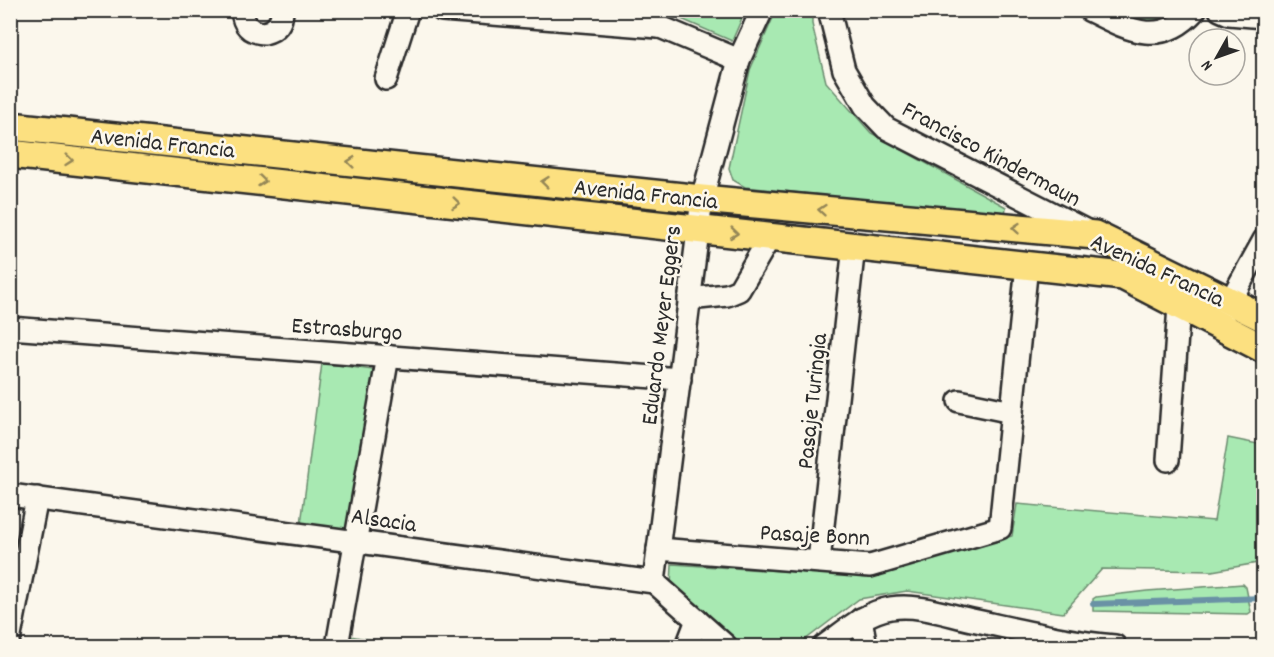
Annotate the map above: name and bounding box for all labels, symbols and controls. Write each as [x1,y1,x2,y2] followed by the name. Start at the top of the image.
[1187,27,1247,87] north arrow
[1196,55,1219,75] text: N
[895,94,1086,217] street label: Francisco Kindermaun
[89,121,237,170] street label: Avenida Francia
[64,153,73,166] one-way arrow
[346,156,355,169] one-way arrow
[572,172,720,221] street label: Avenida Francia
[258,174,267,187] one-way arrow
[540,176,549,189] one-way arrow
[452,196,461,208] one-way arrow
[818,204,827,217] one-way arrow
[1012,222,1021,235] one-way arrow
[634,224,692,427] street label: Eduardo Meyer Eggers
[729,226,738,239] one-way arrow
[1084,226,1230,318] street label: Avenida Francia
[290,310,403,352] street label: Estrasburgo
[790,331,838,471] street label: Pasaje Turingia
[349,501,419,543] street label: Alsacia
[759,517,871,557] street label: Pasaje Bonn

